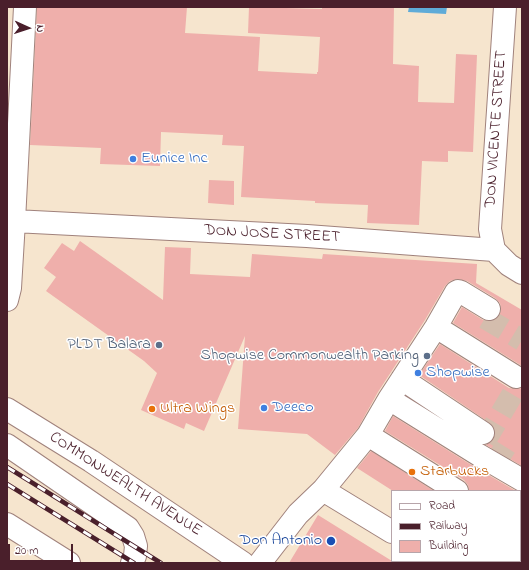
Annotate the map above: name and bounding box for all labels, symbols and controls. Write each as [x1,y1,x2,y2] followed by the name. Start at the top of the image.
[8,8,48,48] north arrow
[32,24,48,33] text: N
[482,50,512,208] street label: DON VICENTE STREET
[141,149,208,169] place label: Eunice Inc
[128,154,138,164] marker: Eunice Inc
[203,222,341,248] street label: DON JOSE STREET
[68,335,151,355] place label: PLDT Balara
[154,340,164,350] marker: PLDT Balara
[200,346,419,366] place label: Shopwise Commonwealth Parking
[422,351,432,361] marker: Shopwise Commonwealth Parking
[426,363,490,383] place label: Shopwise
[413,368,423,378] marker: Shopwise
[272,398,314,418] place label: Deeco
[160,399,235,419] place label: Ultra Wings
[259,403,269,413] marker: Deeco
[147,404,157,414] marker: Ultra Wings
[45,429,205,541] street label: COMMONWEALTH AVENUE
[420,462,489,482] place label: Starbucks
[407,467,417,477] marker: Starbucks
[391,490,521,562] legend
[429,497,455,515] text: Road
[429,517,467,535] text: Railway
[240,531,322,551] place label: Don Antonio
[325,535,337,547] marker: Don Antonio
[10,536,75,562] scale bar
[429,537,468,555] text: Building
[15,542,38,560] text: 20 m

